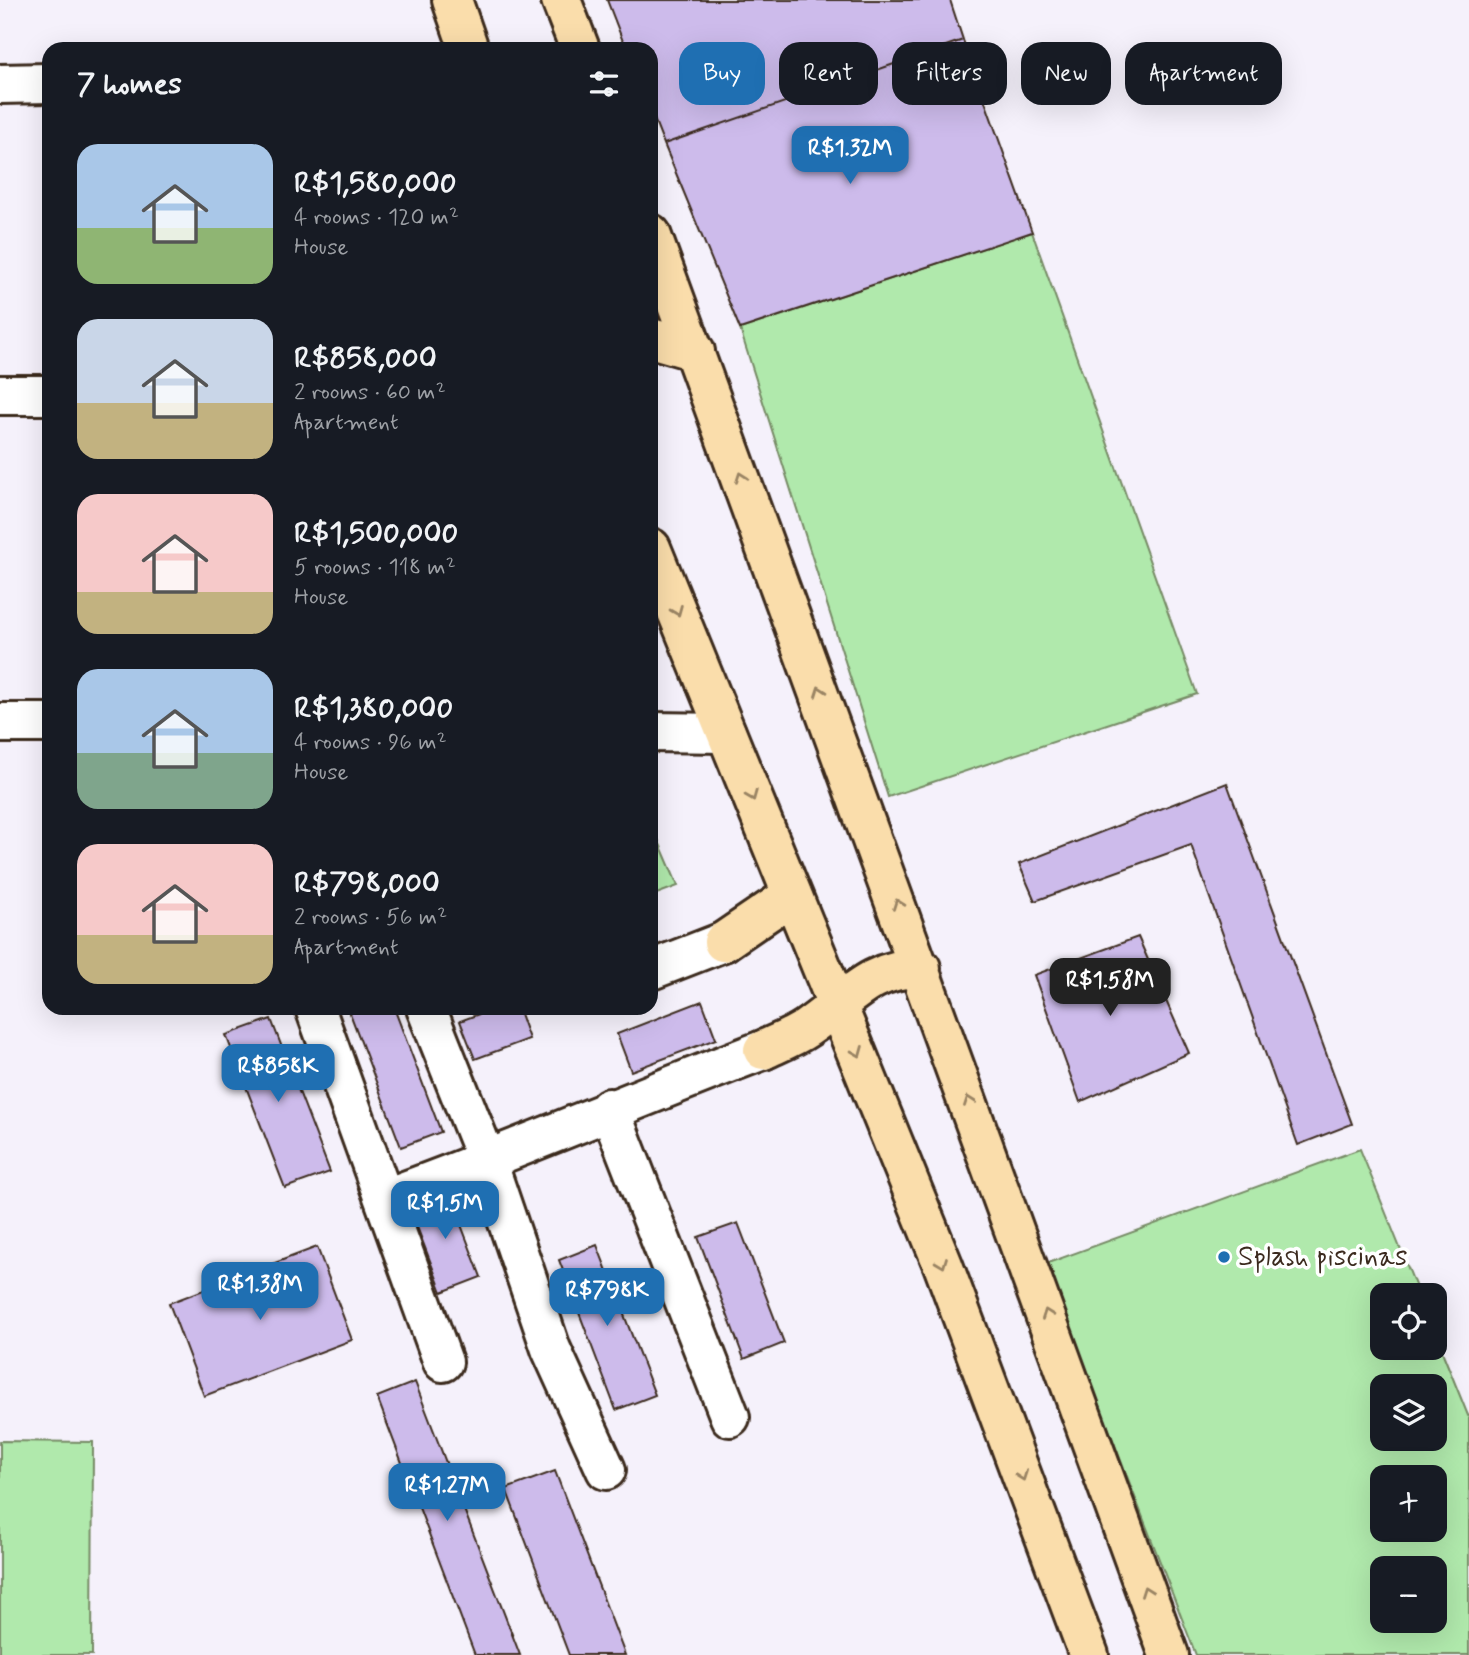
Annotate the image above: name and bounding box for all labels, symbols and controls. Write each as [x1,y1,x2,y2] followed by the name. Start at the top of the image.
[679,42,765,105] chip: Buy
[779,42,878,105] chip: Rent
[892,42,1007,105] chip: Filters
[1021,42,1111,105] chip: New
[1125,42,1282,105] chip: Apartment
[77,65,182,104] text: 7 homes
[585,65,623,103] icon: filters
[785,127,915,186] pin: R$1.32M
[808,134,892,164] text: R$1.32M
[294,164,456,203] text: R$1,580,000
[133,172,217,256] icon: home
[294,203,459,233] text: 4 rooms · 120 m²
[294,233,348,263] text: House
[294,339,437,378] text: R$858,000
[133,347,217,431] icon: home
[294,378,446,408] text: 2 rooms · 60 m²
[294,408,399,438] text: Apartment
[736,471,750,483] one-way arrow
[294,514,458,553] text: R$1,500,000
[133,522,217,606] icon: home
[294,553,456,583] text: 5 rooms · 118 m²
[294,583,348,613] text: House
[668,604,682,616] one-way arrow
[814,685,828,697] one-way arrow
[294,689,453,728] text: R$1,380,000
[133,697,217,781] icon: home
[294,728,447,758] text: 4 rooms · 96 m²
[294,758,348,788] text: House
[743,790,757,802] one-way arrow
[294,864,440,903] text: R$798,000
[133,872,217,956] icon: home
[892,899,906,911] one-way arrow
[294,903,447,933] text: 2 rooms · 56 m²
[294,933,399,963] text: Apartment
[1045,958,1175,1018] pin: R$1.58M
[1066,966,1154,996] text: R$1.58M
[221,1044,335,1104] pin: R$858K
[849,1045,863,1057] one-way arrow
[238,1052,318,1082] text: R$858K
[963,1095,977,1107] one-way arrow
[388,1182,502,1241] pin: R$1.5M
[407,1189,483,1219] text: R$1.5M
[1238,1239,1407,1276] place label: Splash piscinas
[1216,1249,1232,1265] marker: Splash piscinas
[934,1256,948,1268] one-way arrow
[195,1262,325,1322] pin: R$1.38M
[550,1268,664,1328] pin: R$798K
[217,1270,303,1300] text: R$1.38M
[565,1276,649,1306] text: R$798K
[1370,1283,1447,1633] map controls
[1370,1283,1447,1360] button: locate
[1041,1309,1055,1321] one-way arrow
[1370,1374,1447,1451] button: layers
[382,1464,512,1523] pin: R$1.27M
[1370,1465,1447,1542] button: +
[1014,1469,1028,1481] one-way arrow
[404,1471,490,1501] text: R$1.27M
[1370,1556,1447,1633] button: −
[1141,1585,1155,1597] one-way arrow

